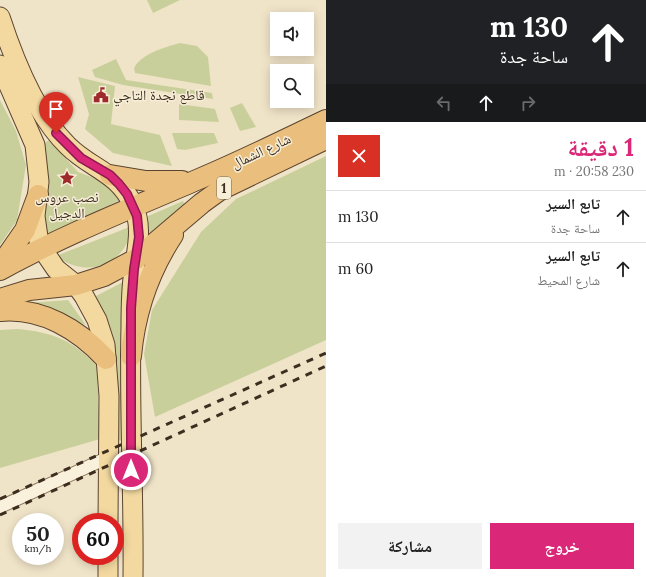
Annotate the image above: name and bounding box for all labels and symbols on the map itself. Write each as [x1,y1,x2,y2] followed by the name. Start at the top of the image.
[92,86,110,104] public building icon: قاطع نجدة التاجي
[113,86,205,107] place label: قاطع نجدة التاجي
[39,92,73,133] pin
[228,129,294,173] street label: شارع الشمال
[58,169,76,187] place icon: نصب عروس الدجيل
[217,177,231,199] road number: 1
[35,188,99,222] place label: نصب عروس الدجيل
[110,449,152,491] position arrow
[72,513,124,565] speed limit sign: 60

